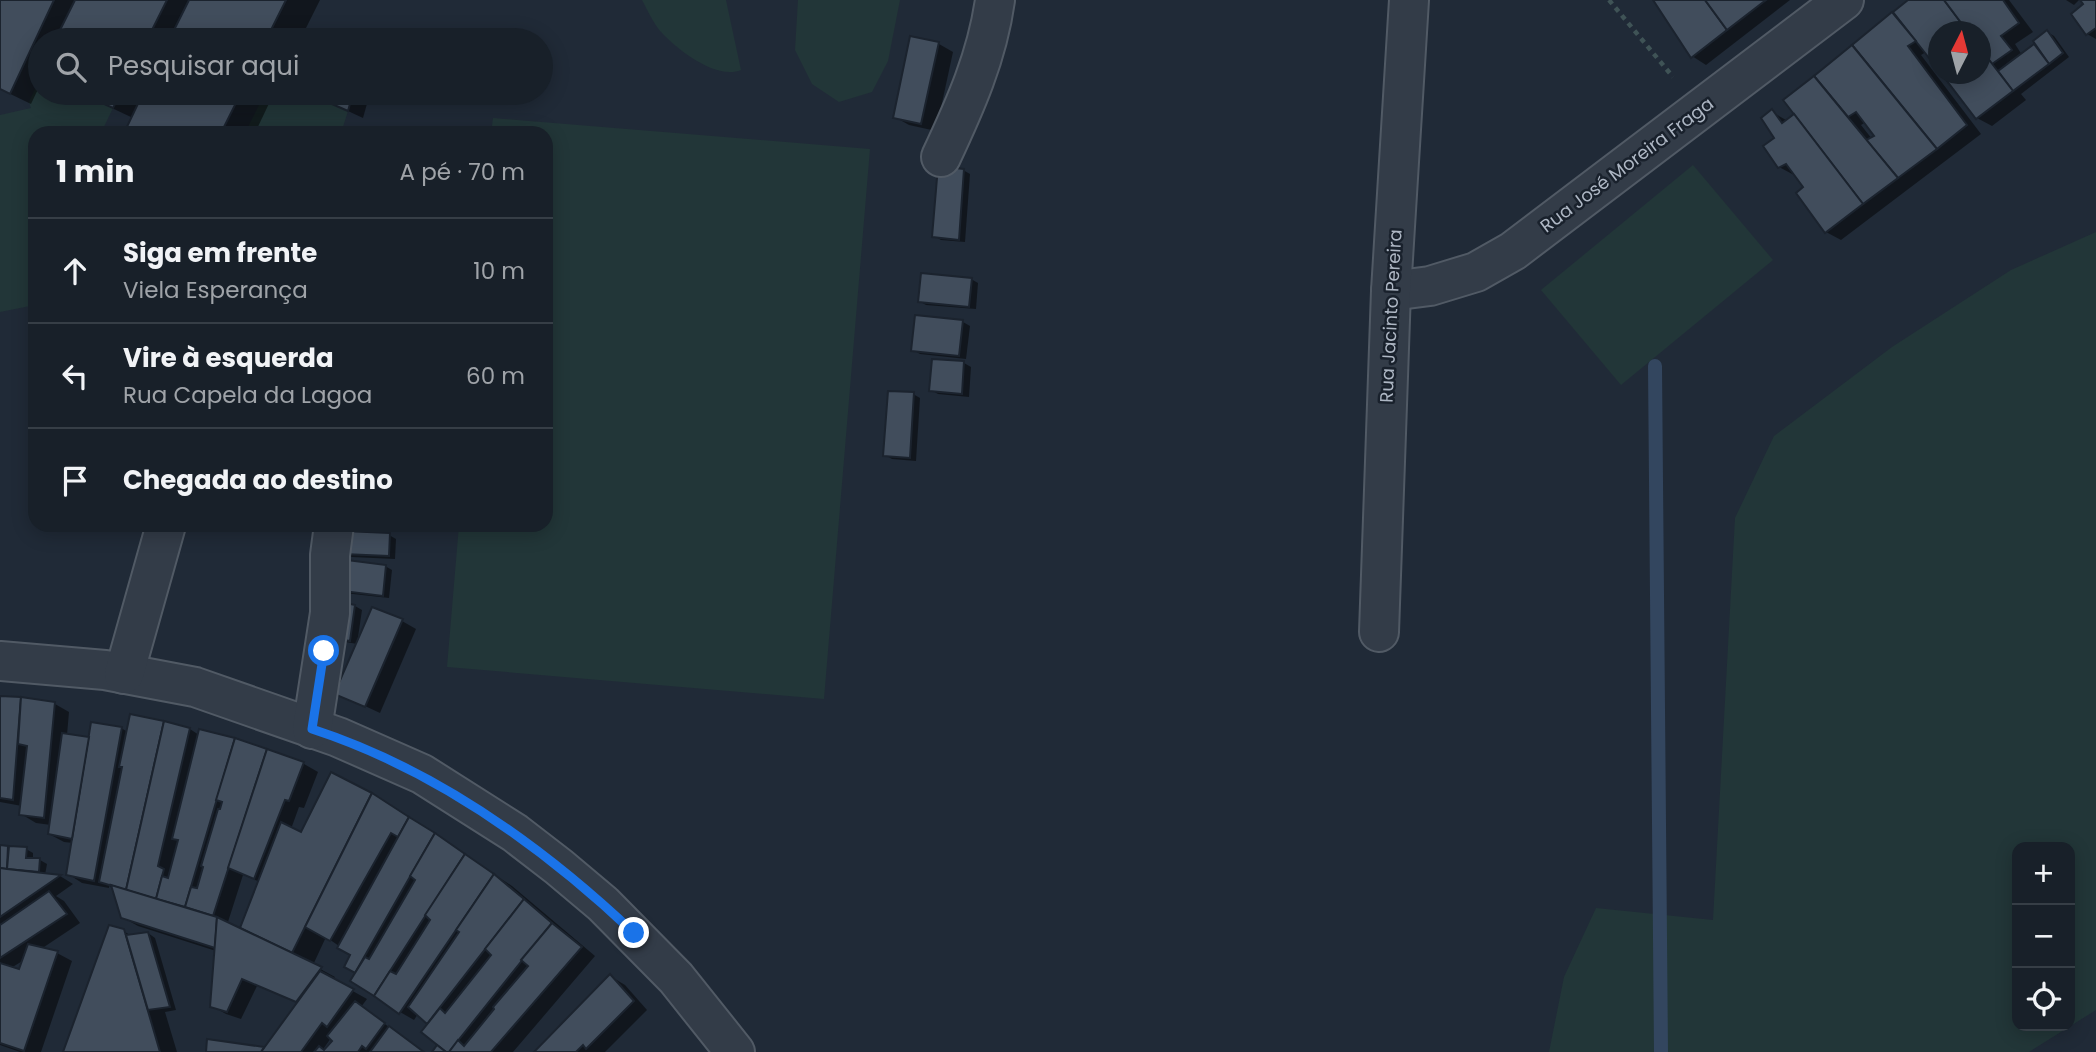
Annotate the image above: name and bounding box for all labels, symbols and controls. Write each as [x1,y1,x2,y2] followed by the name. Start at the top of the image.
[1928,21,1991,84] north arrow
[28,28,553,105] search box
[52,48,90,86] icon: search
[108,48,299,84] text: Pesquisar aqui
[1535,91,1719,238] street label: Rua José Moreira Fraga
[56,150,134,193] text: 1 min
[400,156,525,188] text: A pé · 70 m
[1373,229,1408,403] street label: Rua Jacinto Pereira
[123,235,317,271] text: Siga em frente
[56,252,94,290] icon: ahead
[473,255,525,287] text: 10 m
[123,274,308,306] text: Viela Esperança
[123,340,334,376] text: Vire à esquerda
[56,357,94,395] icon: left
[466,360,525,392] text: 60 m
[123,379,372,411] text: Rua Capela da Lagoa
[56,462,94,500] icon: arrive
[123,462,393,498] text: Chegada ao destino
[308,635,339,666] route start
[2012,842,2075,1031] map controls
[2012,842,2075,905] button: +
[2012,905,2075,968] button: −
[618,917,649,948] route end
[2012,968,2075,1031] button: locate

